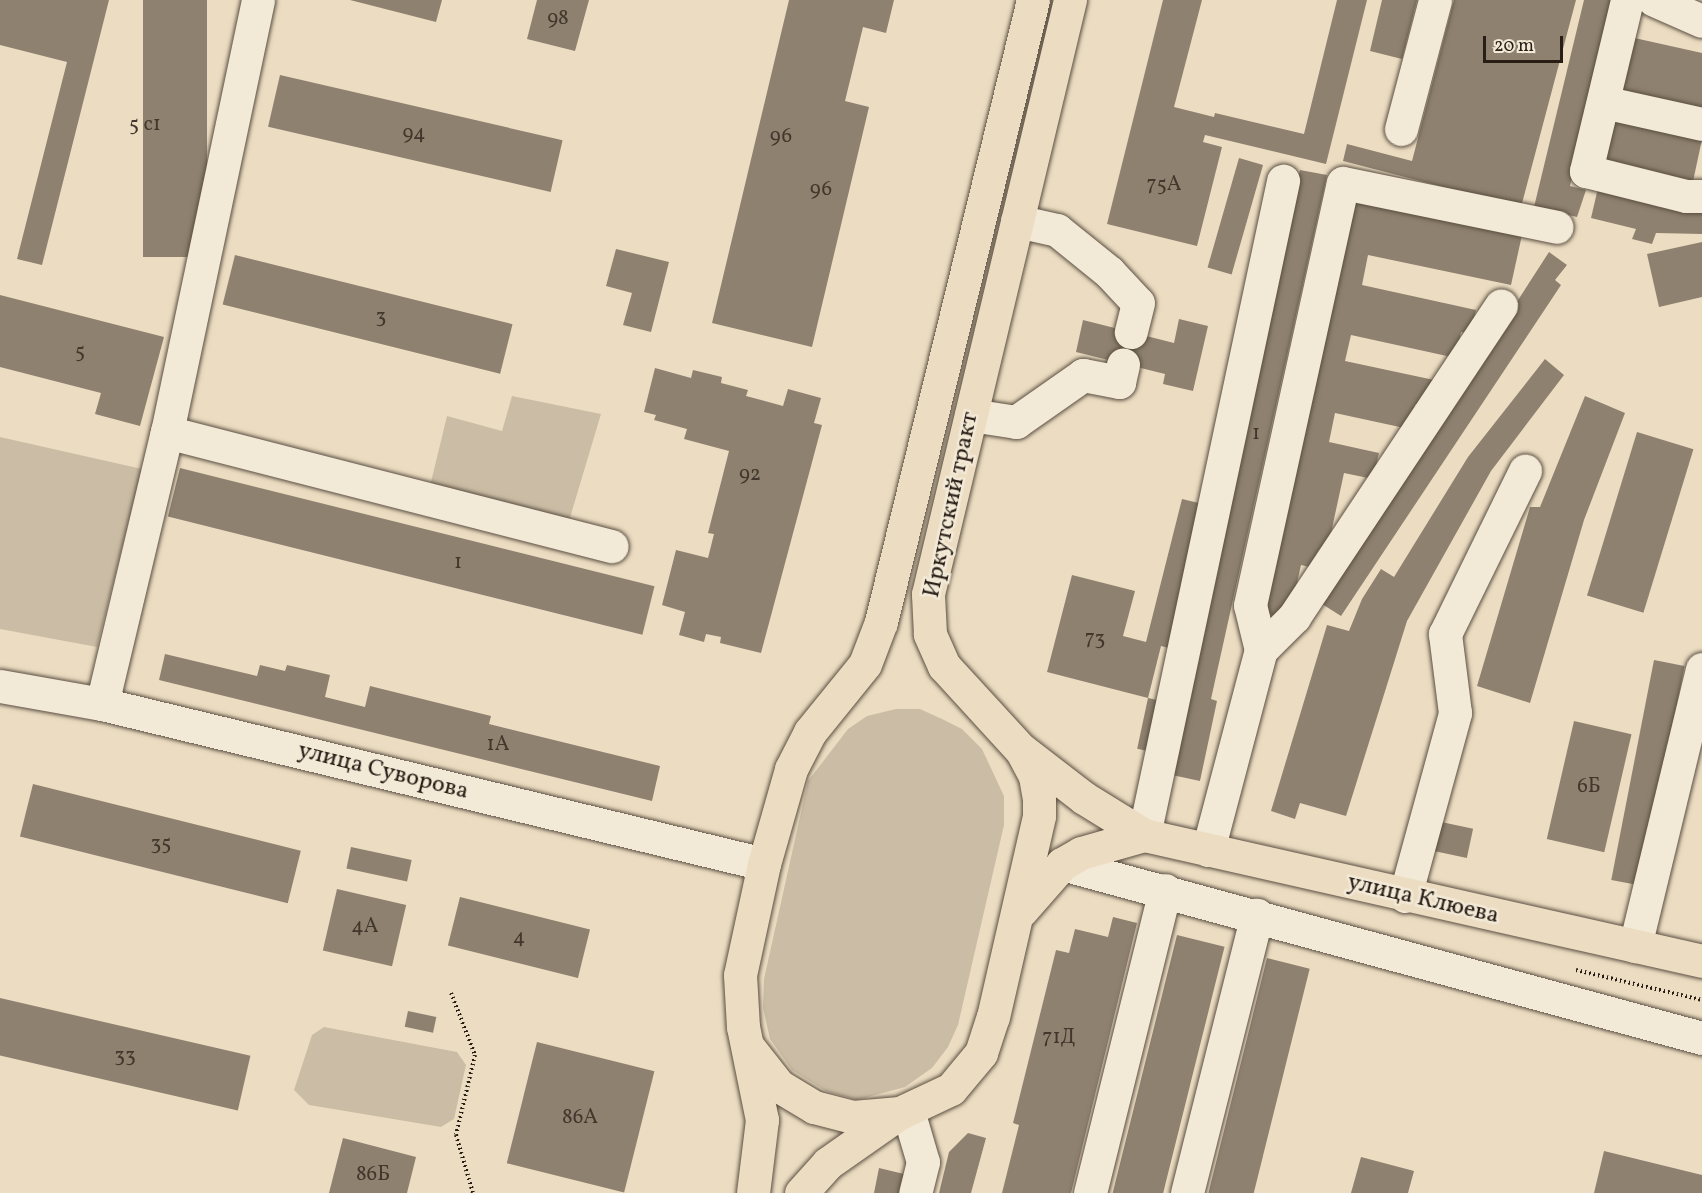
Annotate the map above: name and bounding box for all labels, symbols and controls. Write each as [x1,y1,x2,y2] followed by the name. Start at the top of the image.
[547,6,569,32] house number: 98
[1486,24,1566,62] scale bar
[1494,34,1534,59] text: 20 m
[129,112,161,138] house number: 5 с1
[403,121,425,147] house number: 94
[770,124,792,150] house number: 96
[1146,172,1182,198] house number: 75А
[810,177,832,203] house number: 96
[376,304,386,330] house number: 3
[75,339,85,365] house number: 5
[918,409,986,601] street label: Иркутский тракт
[1252,421,1260,447] house number: 1
[739,462,761,488] house number: 92
[454,550,462,576] house number: 1
[1085,626,1105,652] house number: 73
[487,732,509,758] house number: 1А
[295,737,471,807] street label: улица Суворова
[1577,774,1601,800] house number: 6Б
[151,831,171,857] house number: 35
[1344,869,1502,931] street label: улица Клюева
[351,914,379,940] house number: 4А
[513,925,525,951] house number: 4
[1042,1025,1076,1051] house number: 71Д
[114,1043,136,1069] house number: 33
[562,1105,598,1131] house number: 86А
[356,1162,390,1188] house number: 86Б

